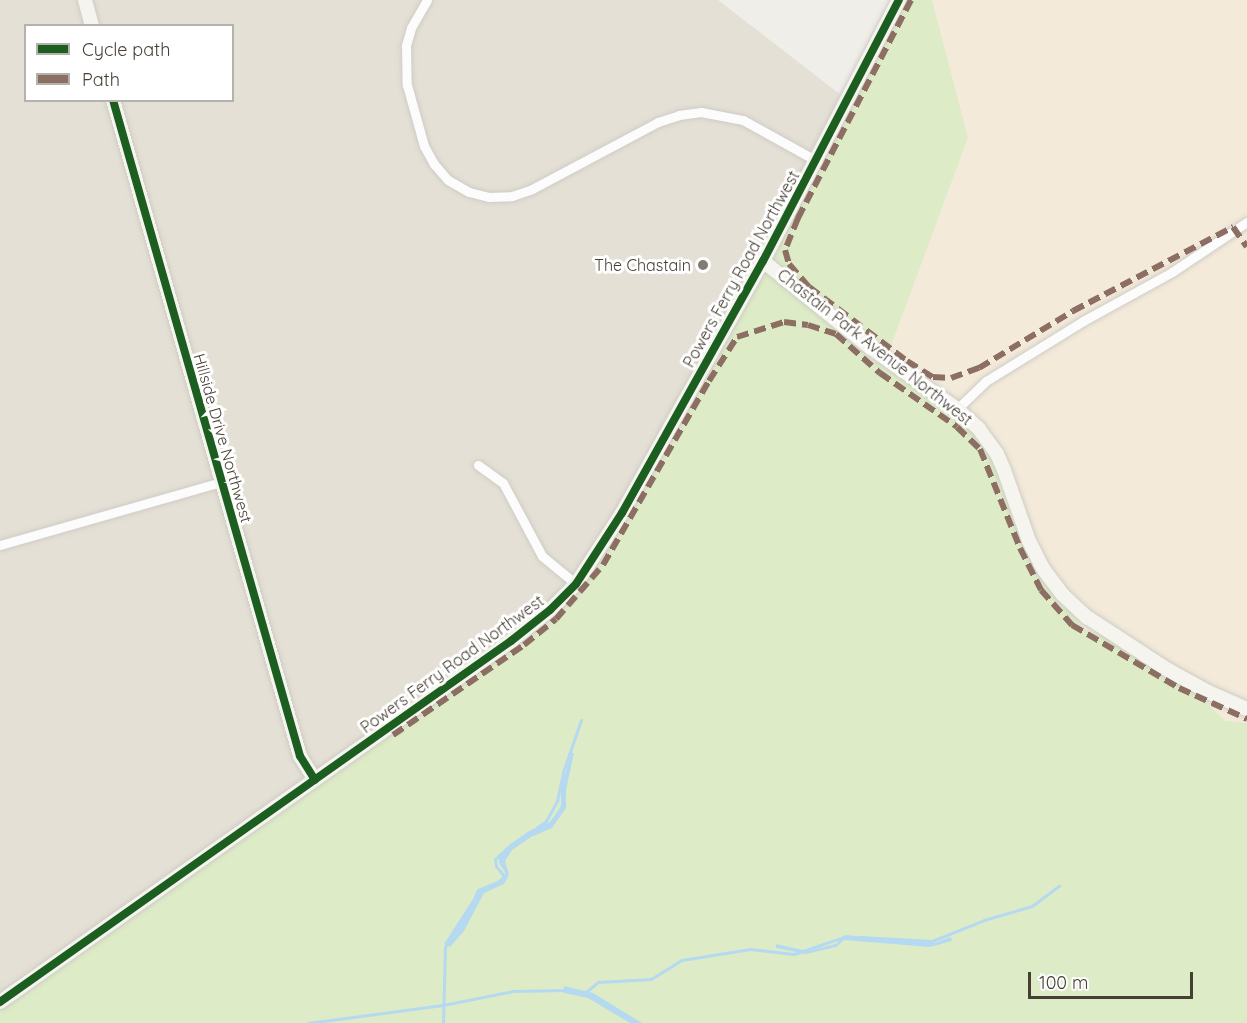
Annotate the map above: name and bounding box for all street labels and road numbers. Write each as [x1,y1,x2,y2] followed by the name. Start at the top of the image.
[679,167,803,371] street label: Powers Ferry Road Northwest
[774,265,976,429] street label: Chastain Park Avenue Northwest
[190,351,256,525] street label: Hillside Drive Northwest
[357,591,547,737] street label: Powers Ferry Road Northwest

